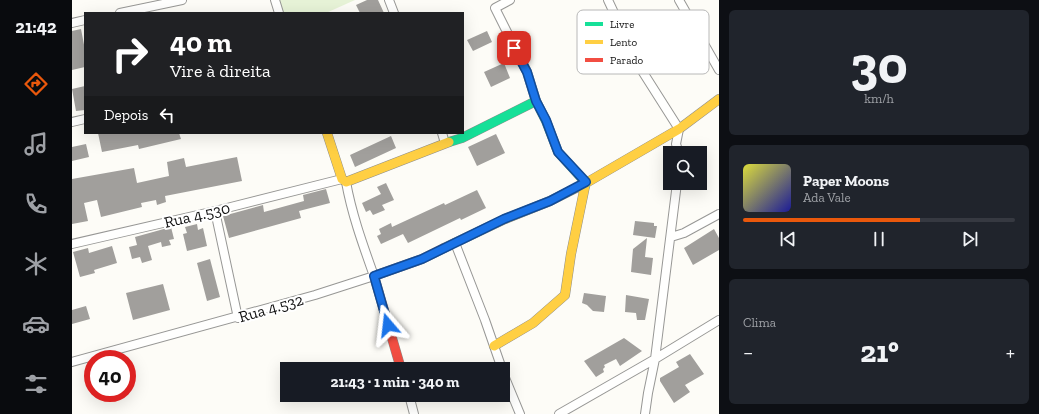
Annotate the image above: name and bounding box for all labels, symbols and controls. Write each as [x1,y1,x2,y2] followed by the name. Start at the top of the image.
[577,10,709,74] legend
[15,16,57,38] text: 21:42
[610,18,634,31] text: Livre
[170,26,232,59] text: 40 m
[104,28,156,80] icon: right
[497,31,531,65] pin
[850,34,908,96] text: 30
[610,36,638,49] text: Lento
[503,37,525,59] icon: arrive
[610,54,644,67] text: Parado
[170,60,271,82] text: Vire à direita
[22,70,50,98] icon: directions
[864,91,894,106] text: km/h
[156,104,178,126] icon: left
[104,106,148,124] text: Depois
[22,130,50,158] icon: music
[663,146,707,190] map controls
[663,146,707,190] button: search
[803,172,889,190] text: Paper Moons
[22,190,50,218] icon: phone
[803,190,851,205] text: Ada Vale
[162,198,232,232] street label: Rua 4.530
[777,228,799,250] icon: previous
[868,228,890,250] icon: pause
[959,228,981,250] icon: next
[22,250,50,278] icon: climate
[236,290,306,326] street label: Rua 4.532
[367,304,409,346] position arrow
[22,310,50,338] icon: car
[743,315,776,330] text: Clima
[860,334,899,370] text: 21°
[743,339,753,366] text: −
[1006,339,1015,366] text: +
[84,350,136,402] speed limit sign: 40
[22,370,50,398] icon: filters
[330,373,460,391] text: 21:43 · 1 min · 340 m

